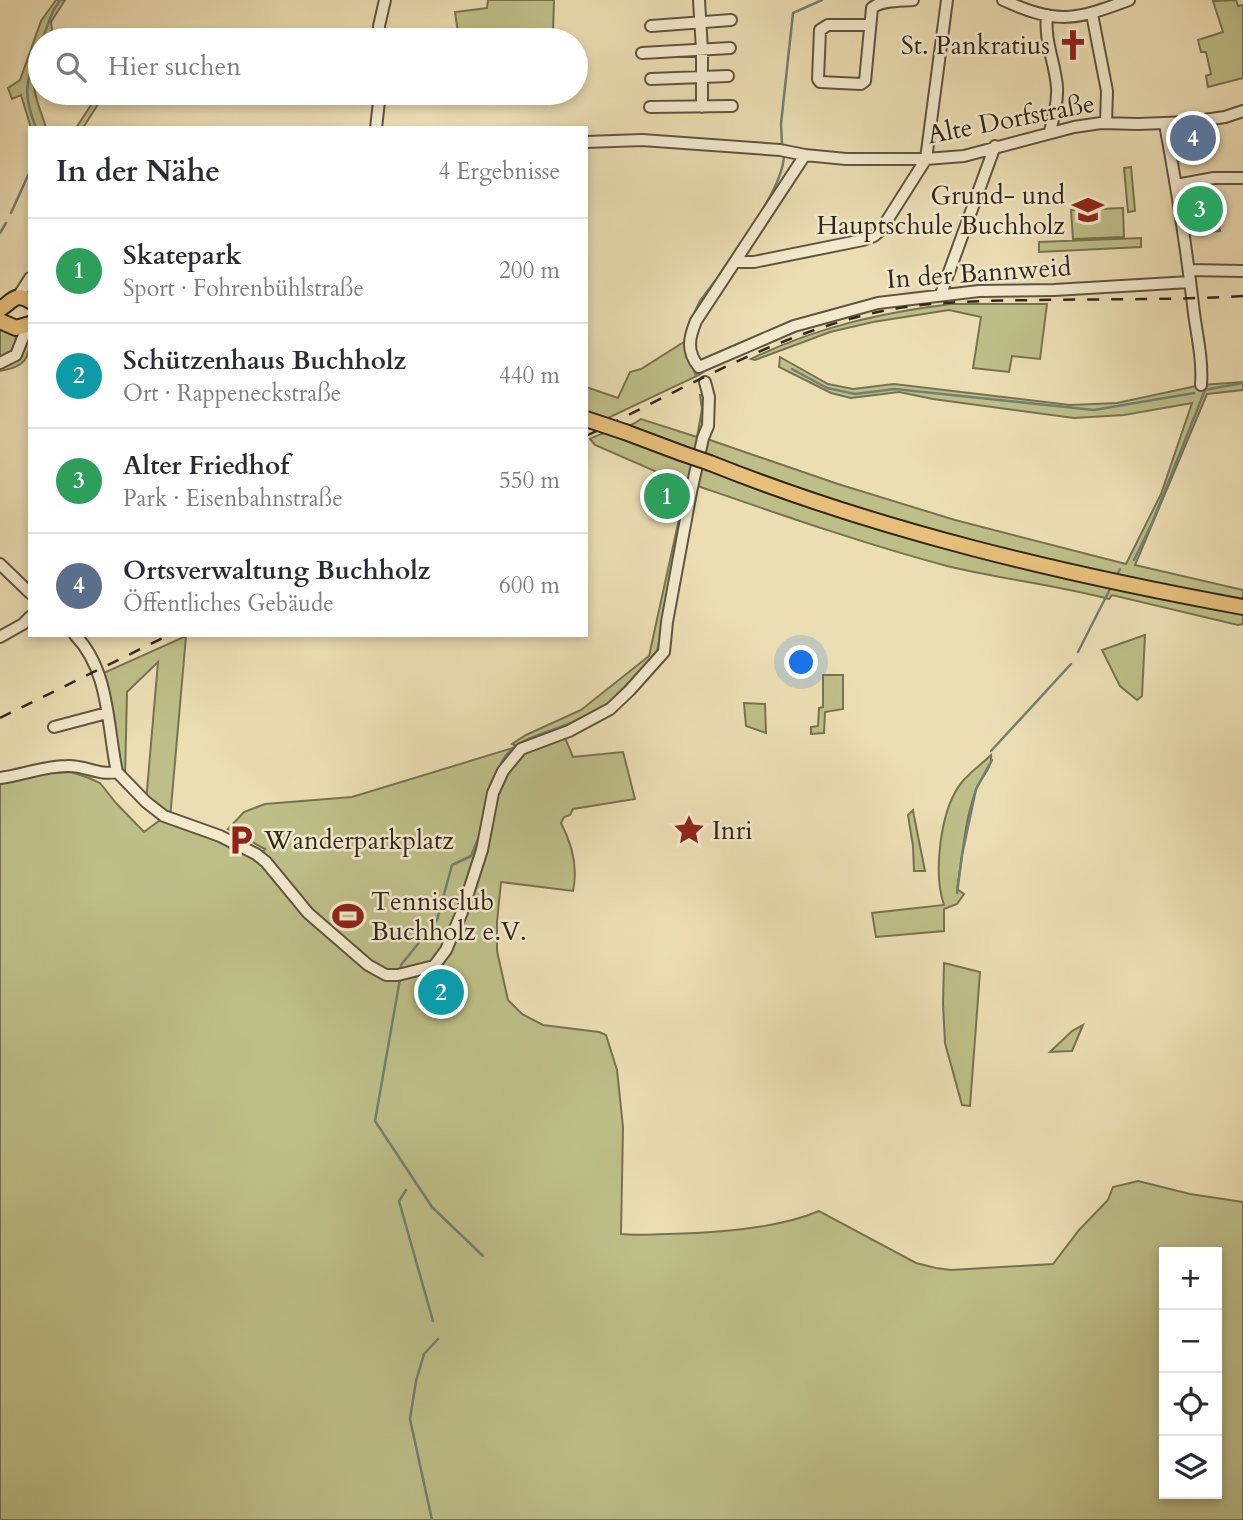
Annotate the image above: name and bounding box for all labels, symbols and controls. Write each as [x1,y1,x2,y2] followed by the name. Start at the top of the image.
[28,28,588,105] search box
[901,28,1050,63] place label: St. Pankratius
[1056,28,1090,62] church icon: St. Pankratius
[52,48,90,86] icon: search
[108,49,241,84] text: Hier suchen
[924,86,1098,152] street label: Alte Dorfstraße
[1170,112,1216,164] pin: 4
[56,151,220,192] text: In der Nähe
[438,156,560,187] text: 4 Ergebnisse
[817,178,1065,243] place label: Grund- und Hauptschule Buchholz
[1177,183,1223,235] pin: 3
[1071,193,1105,227] school or university icon: Grund- und Hauptschule Buchholz
[123,238,242,273] text: Skatepark
[885,249,1073,297] street label: In der Bannweid
[73,255,85,286] text: 1
[499,255,560,286] text: 200 m
[123,273,364,304] text: Sport · Fohrenbühlstraße
[123,343,406,378] text: Schützenhaus Buchholz
[73,360,85,391] text: 2
[499,360,560,391] text: 440 m
[123,378,341,409] text: Ort · Rappeneckstraße
[123,448,289,483] text: Alter Friedhof
[73,465,85,496] text: 3
[499,465,560,496] text: 550 m
[644,470,690,522] pin: 1
[123,483,343,514] text: Park · Eisenbahnstraße
[123,553,431,588] text: Ortsverwaltung Buchholz
[73,570,85,601] text: 4
[499,570,560,601] text: 600 m
[123,588,334,619] text: Öffentliches Gebäude
[784,645,818,679] your location
[672,813,706,847] place icon: Inri
[712,813,752,848] place label: Inri
[224,823,258,857] parking icon: Wanderparkplatz
[263,823,454,858] place label: Wanderparkplatz
[371,884,527,949] place label: Tennisclub Buchholz e.V.
[331,899,365,933] sports icon: Tennisclub Buchholz e.V.
[418,966,464,1018] pin: 2
[1159,1247,1222,1499] map controls
[1159,1247,1222,1310] button: +
[1159,1310,1222,1373] button: −
[1159,1373,1222,1436] button: locate
[1159,1436,1222,1499] button: layers

